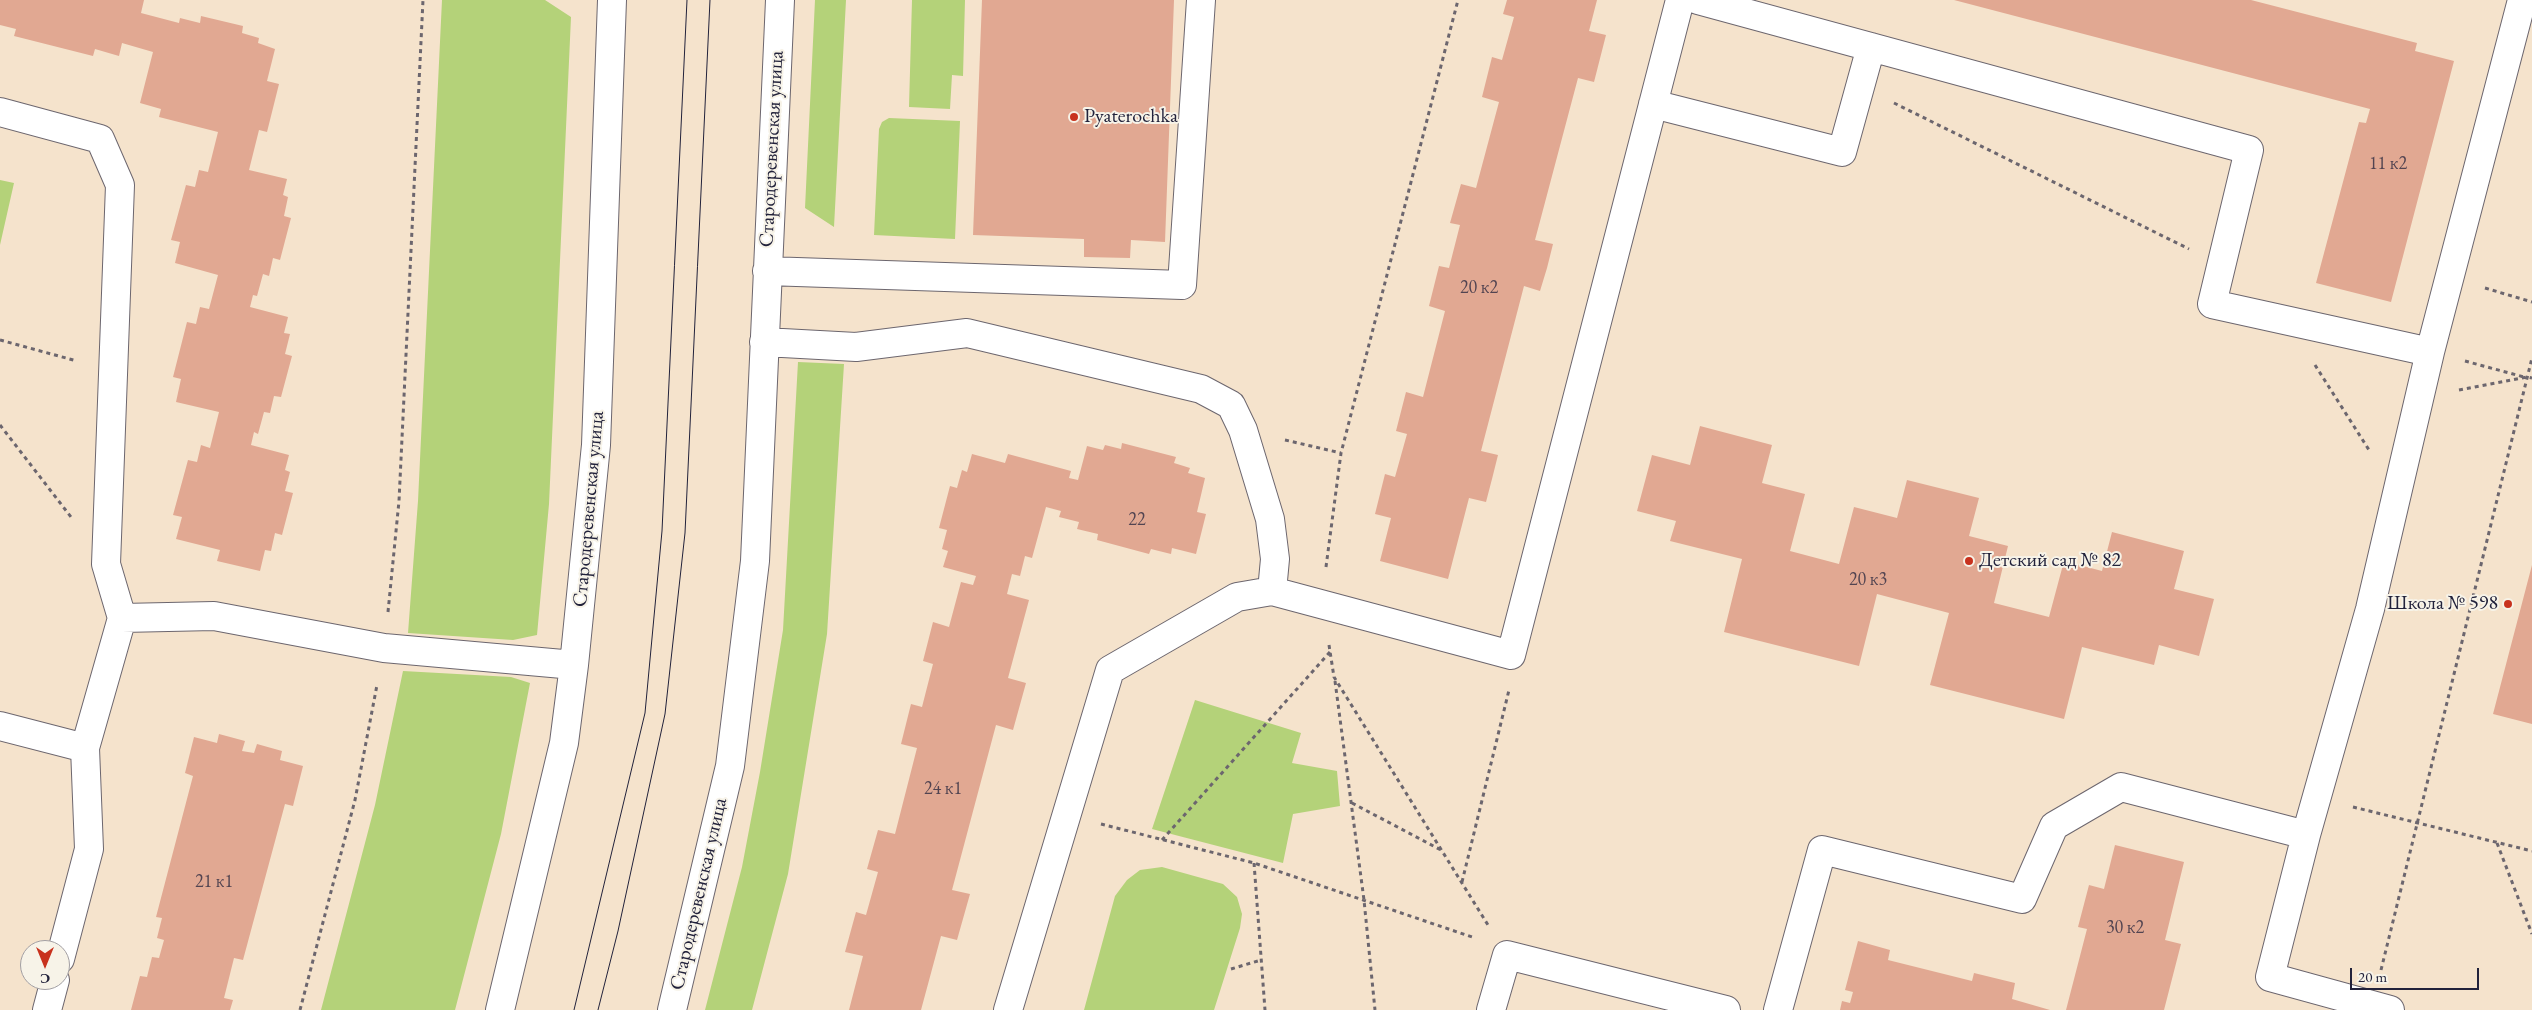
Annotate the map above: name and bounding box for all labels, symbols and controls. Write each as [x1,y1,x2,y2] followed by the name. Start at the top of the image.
[755,50,789,248] street label: Стародеревенская улица
[1084,105,1178,129] place label: Pyaterochka
[1068,111,1080,123] marker: Pyaterochka
[2369,153,2407,175] house number: 11 к2
[1460,277,1498,299] house number: 20 к2
[568,410,610,608] street label: Стародеревенская улица
[1128,509,1146,531] house number: 22
[1979,549,2121,573] place label: Детский сад № 82
[1963,555,1975,567] marker: Детский сад № 82
[1849,569,1887,591] house number: 20 к3
[2387,592,2498,616] place label: Школа № 598
[2502,598,2514,610] marker: Школа № 598
[924,778,962,800] house number: 24 к1
[665,795,733,993] street label: Стародеревенская улица
[195,871,233,893] house number: 21 к1
[2106,917,2144,939] house number: 30 к2
[20,940,70,990] north arrow
[2352,958,2481,990] scale bar
[2358,967,2387,986] text: 20 m
[40,970,50,988] text: С

